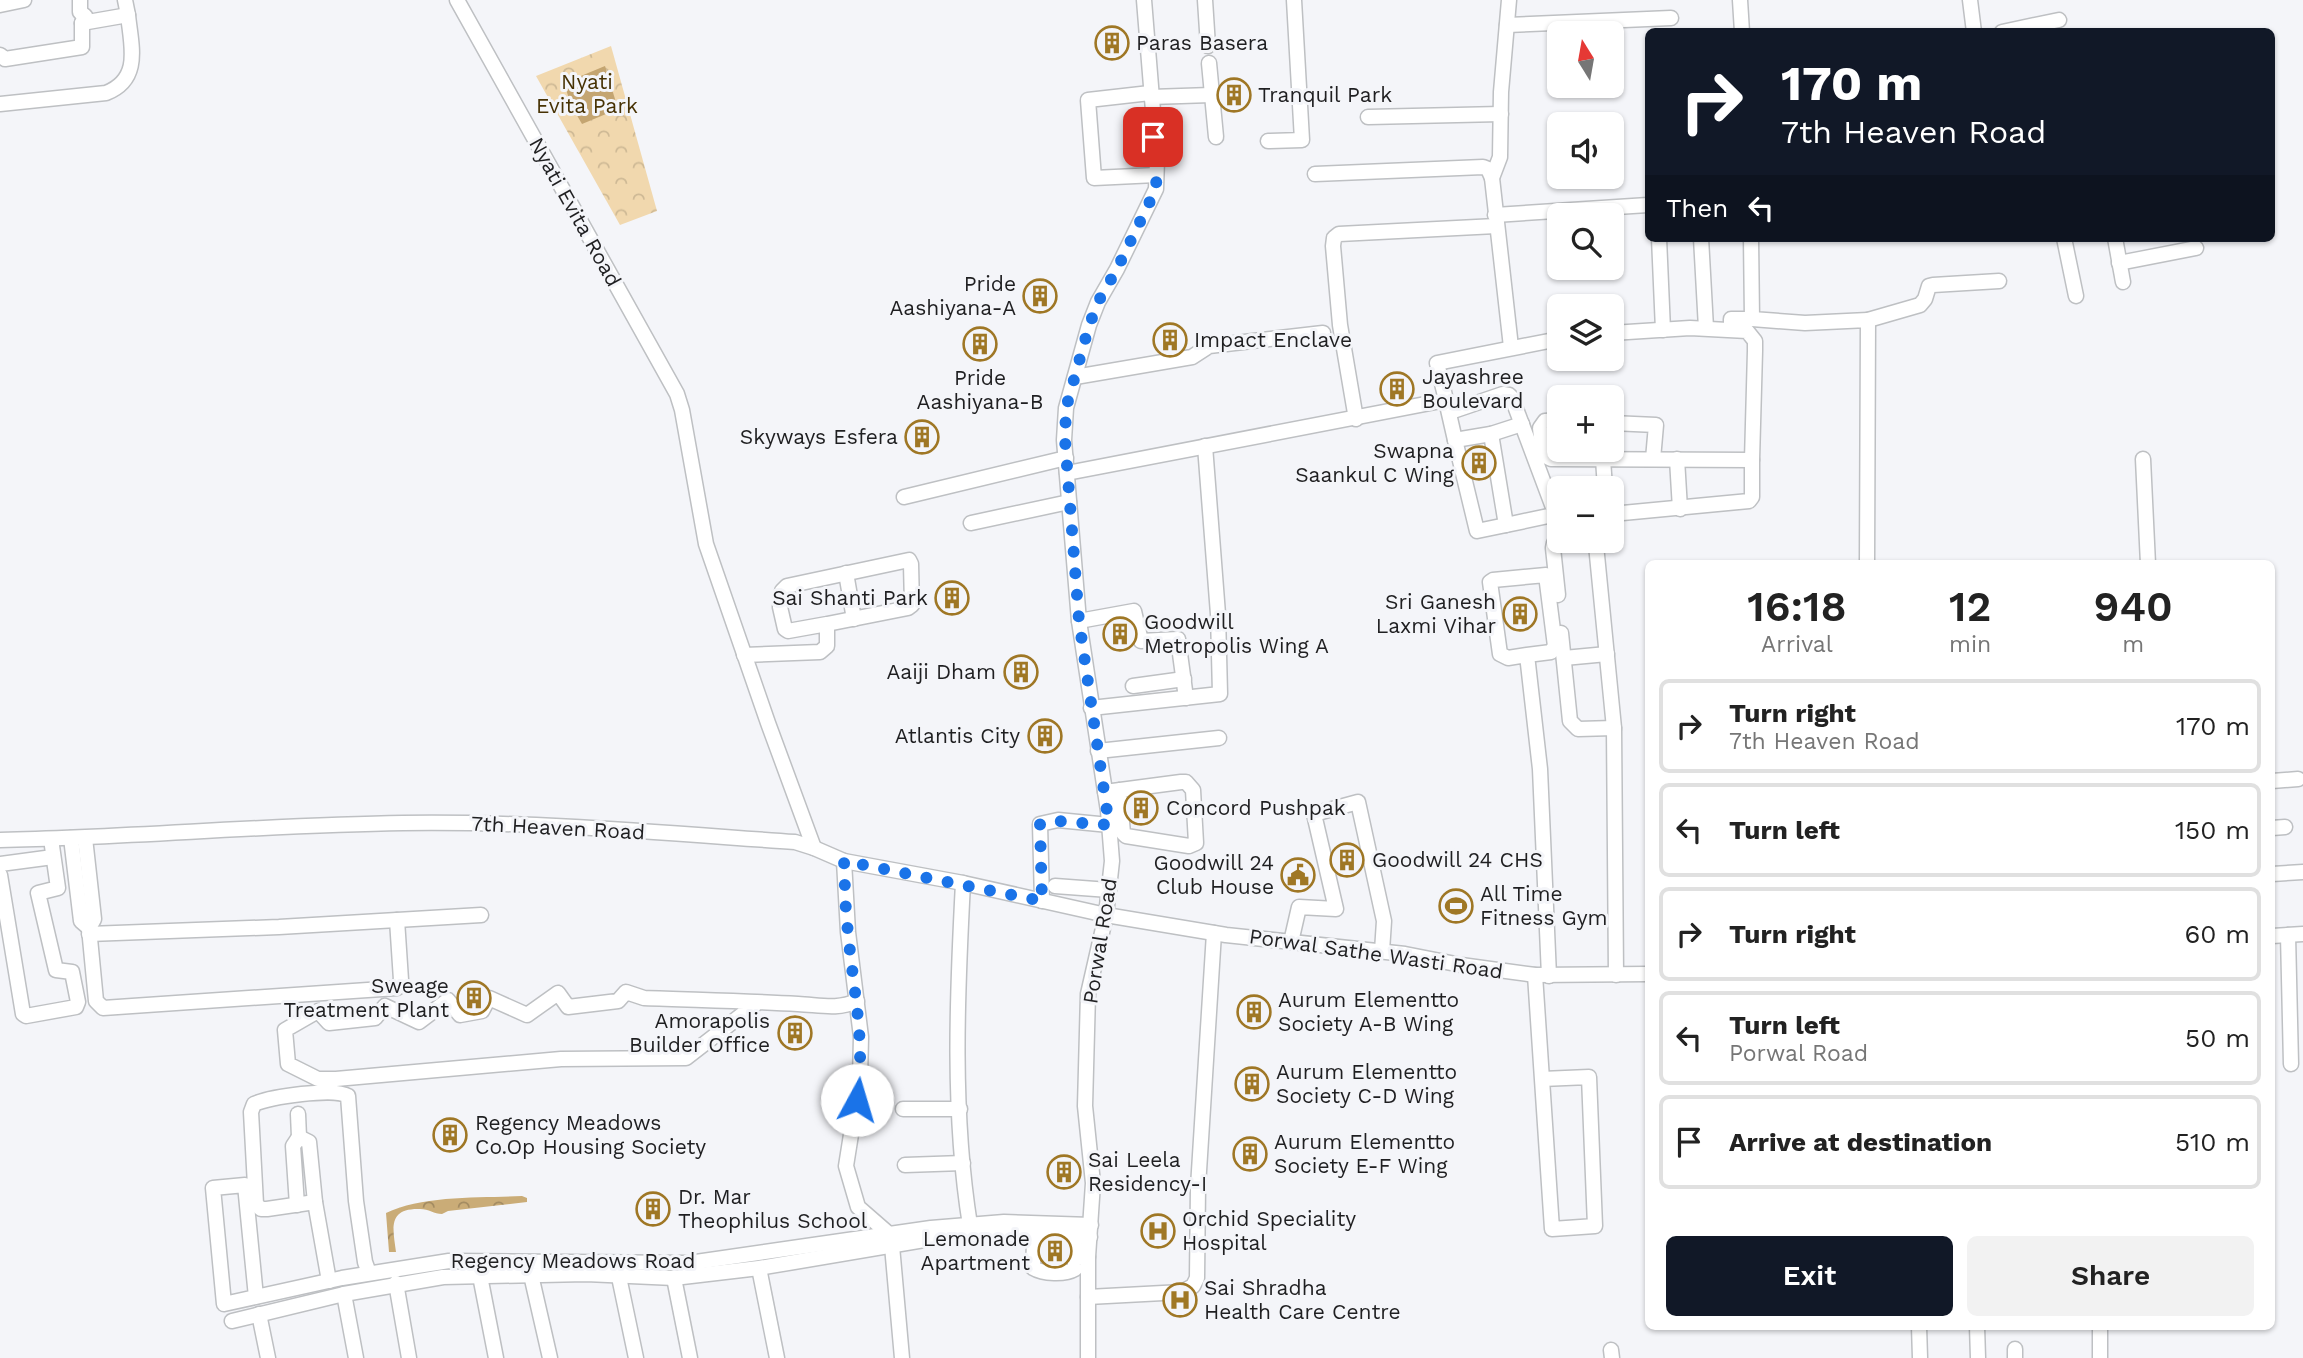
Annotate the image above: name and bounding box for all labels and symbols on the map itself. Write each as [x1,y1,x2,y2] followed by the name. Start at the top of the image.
[1547,21,1624,98] north arrow
[1093,24,1131,62] building icon: Paras Basera
[1136,30,1268,55] place label: Paras Basera
[536,69,638,118] park label: Nyati Evita Park
[1215,76,1253,114] building icon: Tranquil Park
[1258,82,1392,107] place label: Tranquil Park
[1123,107,1183,167] pin
[524,133,627,291] street label: Nyati Evita Road
[889,271,1016,320] place label: Pride Aashiyana-A
[1021,277,1059,315] building icon: Pride Aashiyana-A
[1151,321,1189,359] building icon: Impact Enclave
[961,325,999,363] building icon: Pride Aashiyana-B
[1194,327,1352,352] place label: Impact Enclave
[1422,364,1524,413] place label: Jayashree Boulevard
[917,365,1043,414] place label: Pride Aashiyana-B
[1378,370,1416,408] building icon: Jayashree Boulevard
[903,418,941,456] building icon: Skyways Esfera
[740,424,898,449] place label: Skyways Esfera
[1295,438,1455,487] place label: Swapna Saankul C Wing
[1460,444,1498,482] building icon: Swapna Saankul C Wing
[933,579,971,617] building icon: Sai Shanti Park
[772,585,928,610] place label: Sai Shanti Park
[1376,589,1496,638] place label: Sri Ganesh Laxmi Vihar
[1501,595,1539,633] building icon: Sri Ganesh Laxmi Vihar
[1144,609,1329,658] place label: Goodwill Metropolis Wing A
[1101,615,1139,653] building icon: Goodwill Metropolis Wing A
[1002,653,1040,691] building icon: Aaiji Dham
[886,659,996,684] place label: Aaiji Dham
[1026,717,1064,755] building icon: Atlantis City
[895,723,1020,748] place label: Atlantis City
[1122,789,1160,827] building icon: Concord Pushpak
[1166,795,1346,820] place label: Concord Pushpak
[470,810,646,845] street label: 7th Heaven Road
[1328,841,1366,879] building icon: Goodwill 24 CHS
[1372,847,1543,872] place label: Goodwill 24 CHS
[1154,850,1274,899] place label: Goodwill 24 Club House
[1279,856,1317,894] public building icon: Goodwill 24 Club House
[1077,876,1122,1006] street label: Porwal Road
[1480,881,1608,930] place label: All Time Fitness Gym
[1437,887,1475,925] sports icon: All Time Fitness Gym
[1247,923,1505,984] street label: Porwal Sathe Wasti Road
[283,973,449,1022] place label: Sweage Treatment Plant
[455,979,493,1017] building icon: Sweage Treatment Plant
[1278,987,1459,1036] place label: Aurum Elementto Society A-B Wing
[1235,993,1273,1031] building icon: Aurum Elementto Society A-B Wing
[629,1008,770,1057] place label: Amorapolis Builder Office
[776,1014,814,1052] building icon: Amorapolis Builder Office
[1276,1059,1457,1108] place label: Aurum Elementto Society C-D Wing
[820,1063,894,1137] position arrow
[1233,1065,1271,1103] building icon: Aurum Elementto Society C-D Wing
[475,1110,706,1159] place label: Regency Meadows Co.Op Housing Society
[431,1116,469,1154] building icon: Regency Meadows Co.Op Housing Society
[1274,1129,1455,1178] place label: Aurum Elementto Society E-F Wing
[1231,1135,1269,1173] building icon: Aurum Elementto Society E-F Wing
[1088,1147,1207,1196] place label: Sai Leela Residency-I
[1045,1153,1083,1191] building icon: Sai Leela Residency-I
[678,1184,868,1233] place label: Dr. Mar Theophilus School
[634,1190,672,1228] building icon: Dr. Mar Theophilus School
[1182,1206,1356,1255] place label: Orchid Speciality Hospital
[1139,1212,1177,1250] hospital icon: Orchid Speciality Hospital
[921,1226,1030,1275] place label: Lemonade Apartment
[1036,1232,1074,1270] building icon: Lemonade Apartment
[451,1248,695,1273] street label: Regency Meadows Road
[1204,1275,1401,1324] place label: Sai Shradha Health Care Centre
[1161,1281,1199,1319] hospital icon: Sai Shradha Health Care Centre

